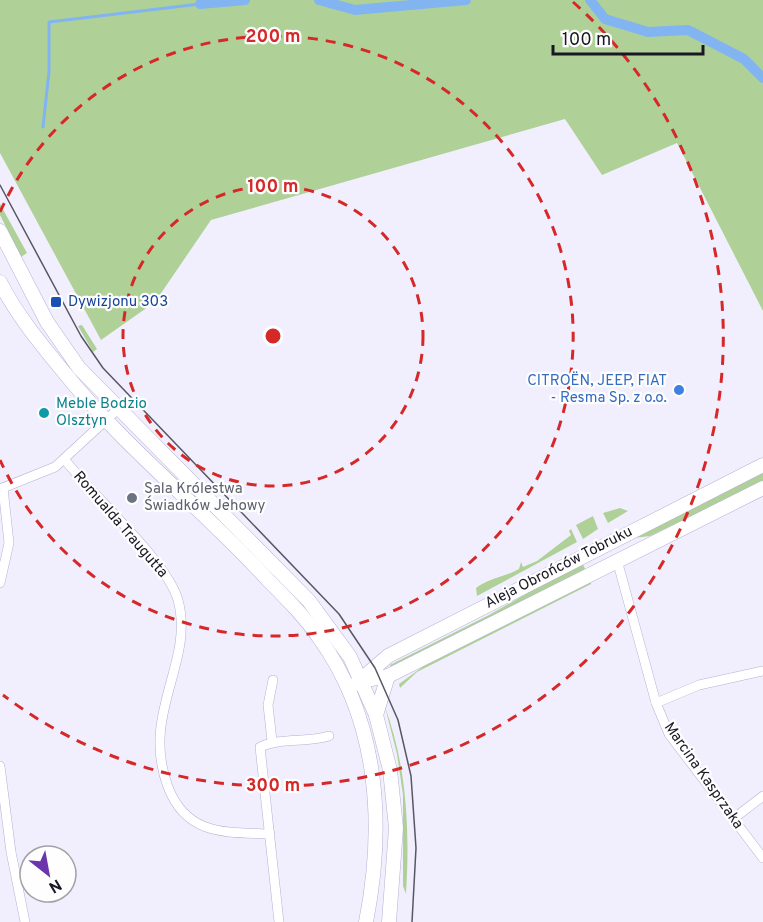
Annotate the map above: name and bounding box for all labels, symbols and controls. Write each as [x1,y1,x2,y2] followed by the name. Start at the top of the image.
[553,18,703,56] scale bar
[245,26,301,49] text: 200 m
[562,29,611,52] text: 100 m
[247,176,299,199] text: 100 m
[68,293,168,312] place label: Dywizjonu 303
[49,295,63,309] marker: Dywizjonu 303
[263,326,283,346] centre of rings
[527,371,667,408] place label: CITROËN, JEEP, FIAT - Resma Sp. z o.o.
[672,383,686,397] marker: CITROËN, JEEP, FIAT - Resma Sp. z o.o.
[56,395,147,431] place label: Meble Bodzio Olsztyn
[37,406,51,420] marker: Meble Bodzio Olsztyn
[68,468,172,582] street label: Romualda Traugutta
[144,480,266,516] place label: Sala Królestwa Świadków Jehowy
[125,491,139,505] marker: Sala Królestwa Świadków Jehowy
[482,522,636,614] street label: Aleja Obrońców Tobruku
[659,719,747,833] street label: Marcina Kasprzaka
[246,775,300,798] text: 300 m
[18,844,78,904] north arrow
[45,874,65,897] text: N

